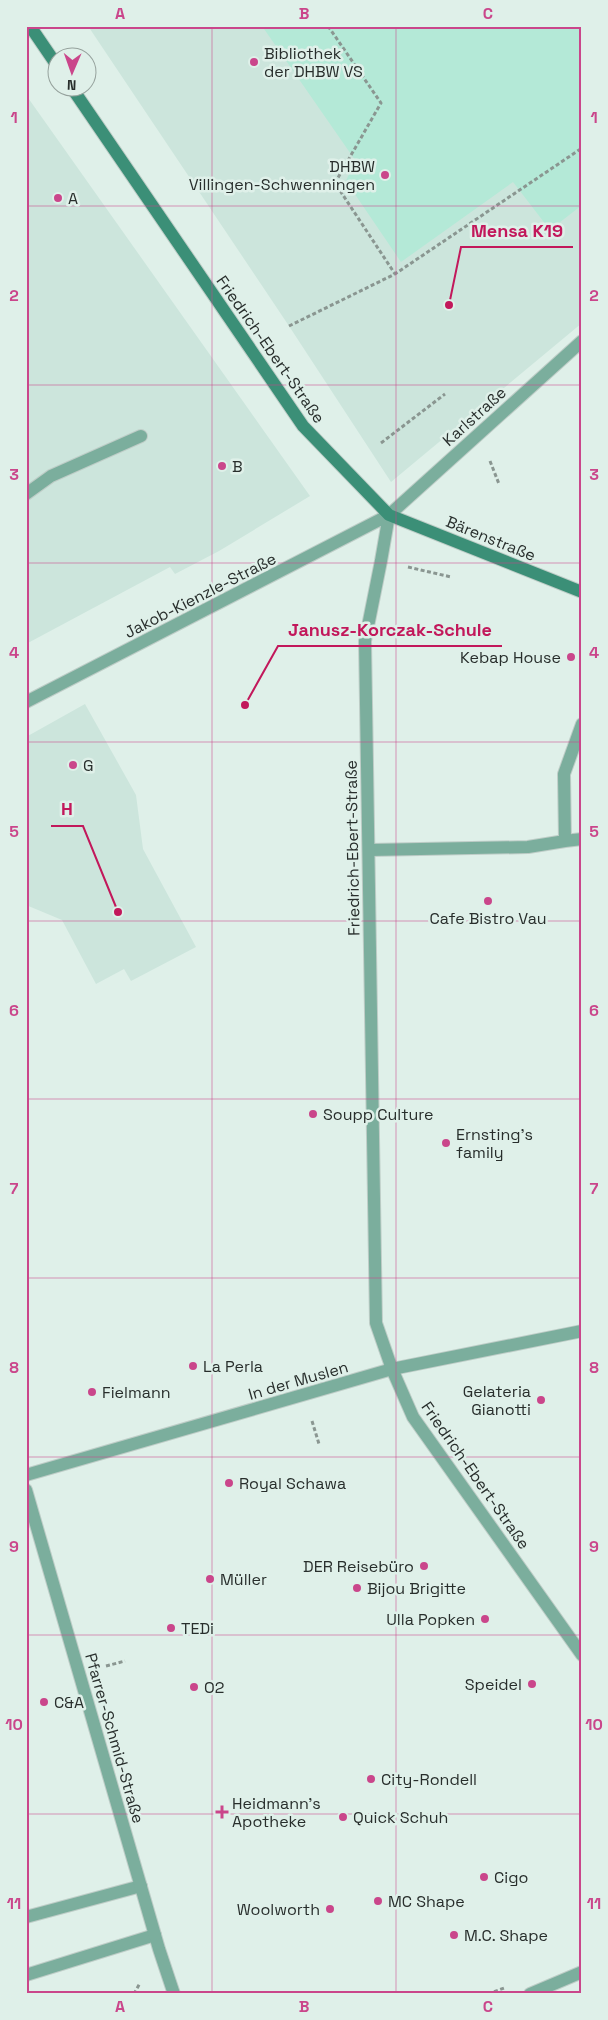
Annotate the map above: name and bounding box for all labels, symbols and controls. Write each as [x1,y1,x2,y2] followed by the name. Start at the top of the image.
[115,3,125,24] text: A
[299,3,309,24] text: B
[483,3,493,24] text: C
[264,43,363,82] place label: Bibliothek der DHBW VS
[48,48,98,98] north arrow
[248,56,260,68] marker: Bibliothek der DHBW VS
[67,76,77,94] text: N
[10,107,18,128] text: 1
[590,107,598,128] text: 1
[189,156,375,195] place label: DHBW Villingen-Schwenningen
[379,169,391,181] marker: DHBW Villingen-Schwenningen
[68,188,78,209] place label: A
[52,192,64,204] marker: A
[461,214,573,247] callout: Mensa K19
[471,219,563,242] text: Mensa K19
[212,271,330,427] street label: Friedrich-Ebert-Straße
[9,285,19,306] text: 2
[589,285,599,306] text: 2
[438,382,511,451] street label: Karlstraße
[232,456,243,477] place label: B
[216,460,228,472] marker: B
[9,464,19,485] text: 3
[589,464,599,485] text: 3
[443,511,539,566] street label: Bärenstraße
[121,548,280,643] street label: Jakob-Kienzle-Straße
[278,613,502,646] callout: Janusz-Korczak-Schule
[288,618,492,641] text: Janusz-Korczak-Schule
[9,642,19,663] text: 4
[589,642,599,663] text: 4
[460,647,561,668] place label: Kebap House
[565,651,577,663] marker: Kebap House
[83,755,94,776] place label: G
[67,759,79,771] marker: G
[340,760,365,936] street label: Friedrich-Ebert-Straße
[51,793,83,826] callout: H
[61,797,73,820] text: H
[9,821,19,842] text: 5
[589,821,599,842] text: 5
[482,895,494,907] marker: Cafe Bistro Vau
[430,908,547,929] place label: Cafe Bistro Vau
[9,1000,19,1021] text: 6
[589,1000,599,1021] text: 6
[323,1104,434,1125] place label: Soupp Culture
[307,1108,319,1120] marker: Soupp Culture
[456,1124,533,1163] place label: Ernsting's family
[440,1137,452,1149] marker: Ernsting's family
[10,1178,19,1199] text: 7
[590,1178,599,1199] text: 7
[203,1356,263,1377] place label: La Perla
[246,1356,351,1405] street label: In der Muslen
[9,1357,19,1378] text: 8
[589,1357,599,1378] text: 8
[187,1360,199,1372] marker: La Perla
[463,1381,531,1420] place label: Gelateria Gianotti
[102,1382,171,1403] place label: Fielmann
[86,1386,98,1398] marker: Fielmann
[535,1394,547,1406] marker: Gelateria Gianotti
[417,1397,535,1553] street label: Friedrich-Ebert-Straße
[239,1473,346,1494] place label: Royal Schawa
[223,1477,235,1489] marker: Royal Schawa
[9,1536,19,1557] text: 9
[589,1536,599,1557] text: 9
[303,1556,414,1577] place label: DER Reisebüro
[418,1560,430,1572] marker: DER Reisebüro
[220,1569,267,1590] place label: Müller
[204,1573,216,1585] marker: Müller
[367,1578,466,1599] place label: Bijou Brigitte
[351,1582,363,1594] marker: Bijou Brigitte
[386,1609,475,1630] place label: Ulla Popken
[479,1613,491,1625] marker: Ulla Popken
[181,1618,214,1639] place label: TEDi
[165,1622,177,1634] marker: TEDi
[80,1651,149,1826] street label: Pfarrer-Schmid-Straße
[465,1674,522,1695] place label: Speidel
[204,1677,224,1698] place label: O2
[526,1678,538,1690] marker: Speidel
[188,1681,200,1693] marker: O2
[54,1692,84,1713] place label: C&A
[38,1696,50,1708] marker: C&A
[5,1714,23,1735] text: 10
[585,1714,603,1735] text: 10
[381,1769,477,1790] place label: City-Rondell
[365,1773,377,1785] marker: City-Rondell
[232,1793,321,1832] place label: Heidmann's Apotheke
[216,1806,228,1818] marker: Heidmann's Apotheke
[353,1807,448,1828] place label: Quick Schuh
[337,1811,349,1823] marker: Quick Schuh
[494,1867,528,1888] place label: Cigo
[478,1871,490,1883] marker: Cigo
[388,1891,465,1912] place label: MC Shape
[7,1893,21,1914] text: 11
[587,1893,601,1914] text: 11
[372,1895,384,1907] marker: MC Shape
[237,1899,320,1920] place label: Woolworth
[324,1903,336,1915] marker: Woolworth
[464,1925,548,1946] place label: M.C. Shape
[448,1929,460,1941] marker: M.C. Shape
[115,1996,125,2017] text: A
[299,1996,309,2017] text: B
[483,1996,493,2017] text: C

